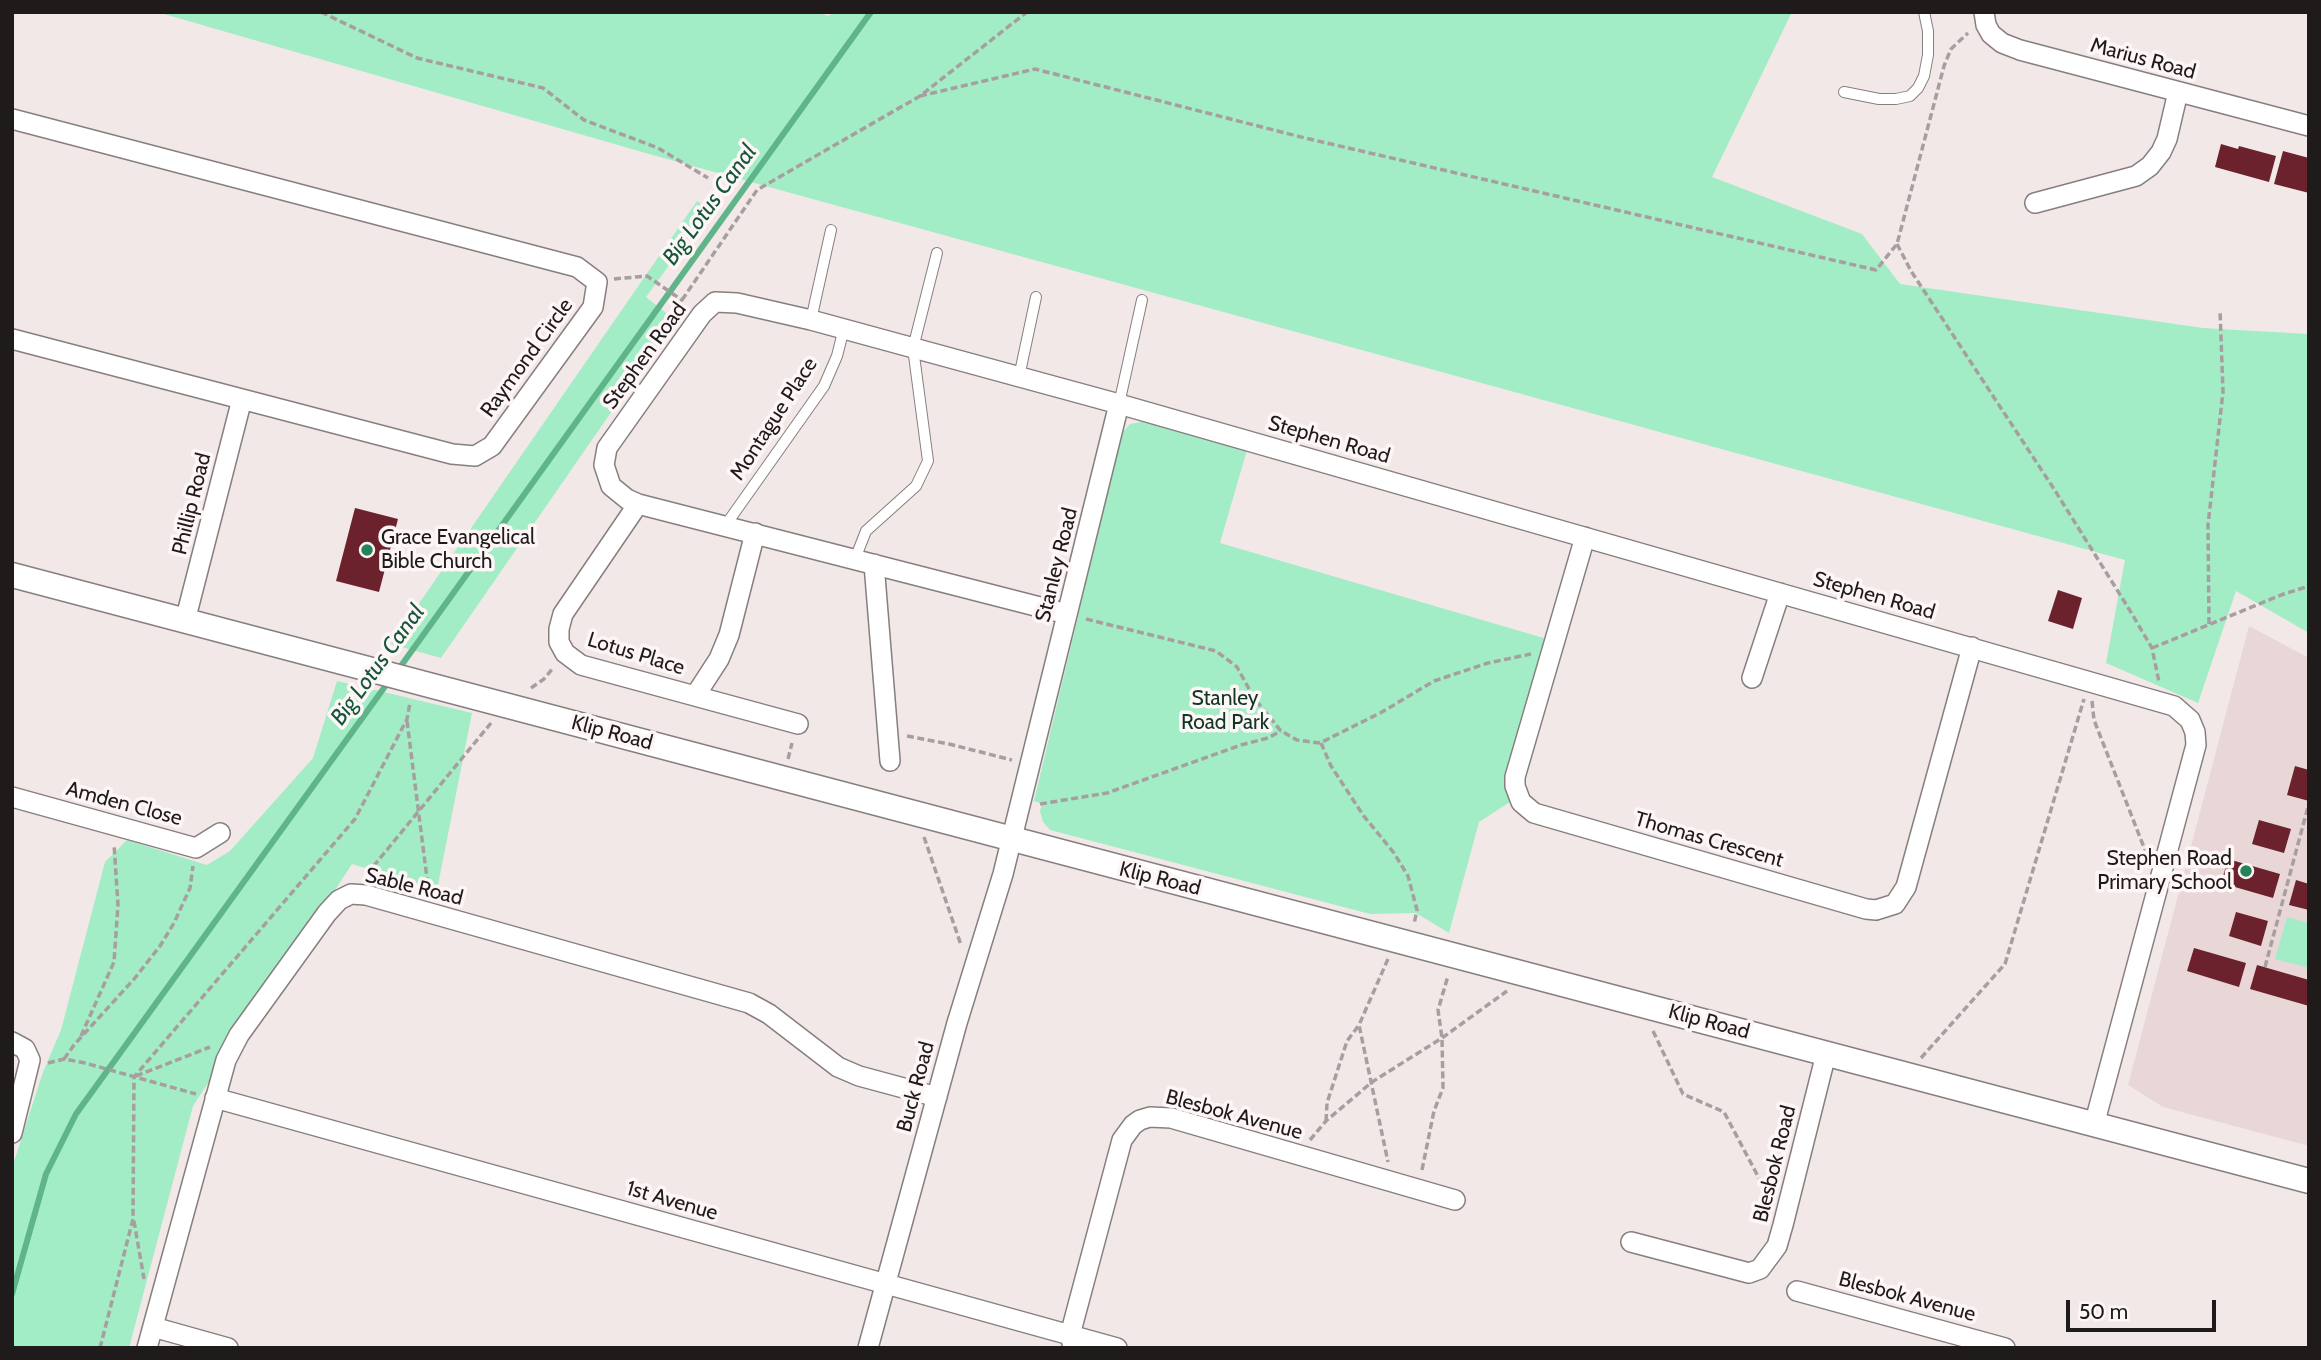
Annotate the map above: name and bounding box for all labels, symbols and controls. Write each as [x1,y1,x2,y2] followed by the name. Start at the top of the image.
[2088,33,2198,85] street label: Marius Road
[657,139,763,271] water label: Big Lotus Canal
[476,294,578,422] street label: Raymond Circle
[598,298,692,414] street label: Stephen Road
[725,353,823,485] street label: Montague Place
[1265,411,1393,469] street label: Stephen Road
[167,450,217,558] street label: Phillip Road
[1031,505,1083,625] street label: Stanley Road
[381,525,535,575] place label: Grace Evangelical Bible Church
[359,542,375,558] marker: Grace Evangelical Bible Church
[1810,567,1938,625] street label: Stephen Road
[325,599,431,731] water label: Big Lotus Canal
[584,627,688,681] street label: Lotus Place
[1181,686,1269,736] park label: Stanley Road Park
[569,710,655,756] street label: Klip Road
[63,776,185,832] street label: Amden Close
[1632,807,1786,873] street label: Thomas Crescent
[2097,846,2232,896] place label: Stephen Road Primary School
[1117,857,1203,901] street label: Klip Road
[362,863,466,911] street label: Sable Road
[2238,863,2254,879] marker: Stephen Road Primary School
[1666,999,1752,1045] street label: Klip Road
[892,1039,940,1135] street label: Buck Road
[1163,1085,1305,1145] street label: Blesbok Avenue
[1748,1103,1802,1225] street label: Blesbok Road
[623,1176,721,1226] street label: 1st Avenue
[1836,1267,1978,1327] street label: Blesbok Avenue
[2069,1286,2220,1330] scale bar
[2079,1299,2128,1324] text: 50 m

